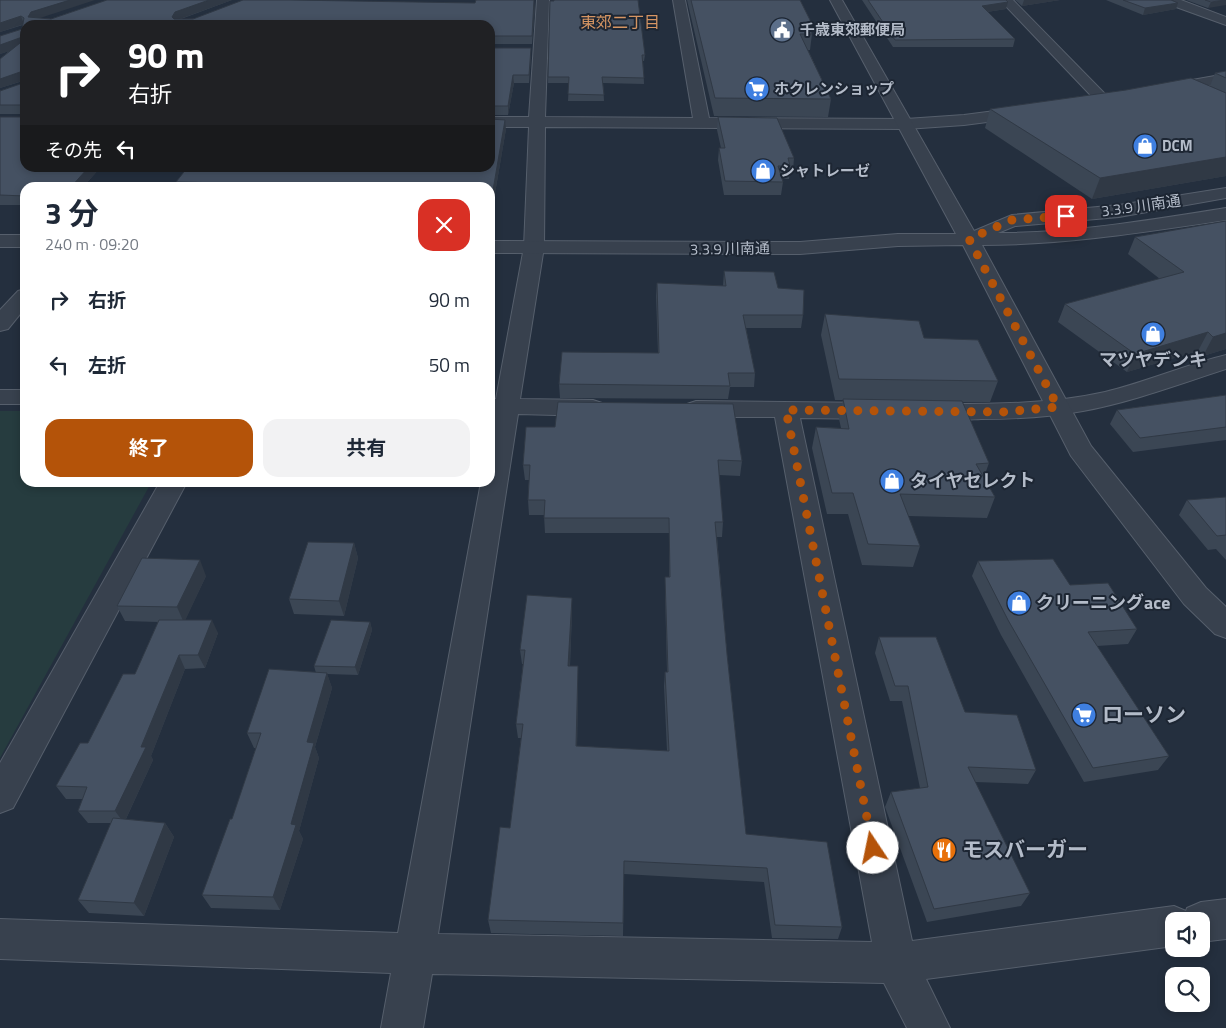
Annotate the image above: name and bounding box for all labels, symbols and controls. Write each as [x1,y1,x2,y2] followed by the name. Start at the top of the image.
[580,10,660,34] district label: 東郊二丁目
[769,17,795,43] public building icon: 千歳東郊郵便局
[800,18,905,41] place label: 千歳東郊郵便局
[128,28,204,82] text: 90 m
[45,40,110,105] icon: right
[744,76,770,102] supermarket icon: ホクレンショップ
[128,77,172,111] text: 右折
[774,77,894,100] place label: ホクレンショップ
[1132,133,1158,159] shop icon: DCM
[1162,134,1193,157] place label: DCM
[45,135,102,164] text: その先
[112,135,140,163] icon: left
[750,158,776,184] shop icon: シャトレーゼ
[780,159,870,182] place label: シャトレーゼ
[1100,189,1182,222] street label: 3.3.9 川南通
[45,190,98,236] text: 3 分
[1045,195,1087,237] pin
[418,199,470,251] button: close
[1052,202,1080,230] icon: arrive
[45,232,139,256] text: 240 m · 09:20
[690,236,770,261] street label: 3.3.9 川南通
[88,285,126,314] text: 右折
[429,285,470,314] text: 90 m
[45,286,73,314] icon: right
[1140,321,1166,347] shop icon: マツヤデンキ
[1099,346,1207,373] place label: マツヤデンキ
[88,350,126,379] text: 左折
[429,350,470,379] text: 50 m
[45,351,73,379] icon: left
[45,419,253,477] button: 終了
[263,419,470,477] button: 共有
[910,467,1035,494] place label: タイヤセレクト
[879,468,905,494] shop icon: タイヤセレクト
[1036,589,1170,616] place label: クリーニングace
[1006,590,1032,616] shop icon: クリーニングace
[1102,698,1186,730] place label: ローソン
[1071,702,1097,728] supermarket icon: ローソン
[846,821,898,873] position arrow
[962,833,1088,865] place label: モスバーガー
[931,837,957,863] restaurant icon: モスバーガー
[1165,912,1210,1012] map controls
[1165,912,1210,957] button: sound
[1165,967,1210,1012] button: search

